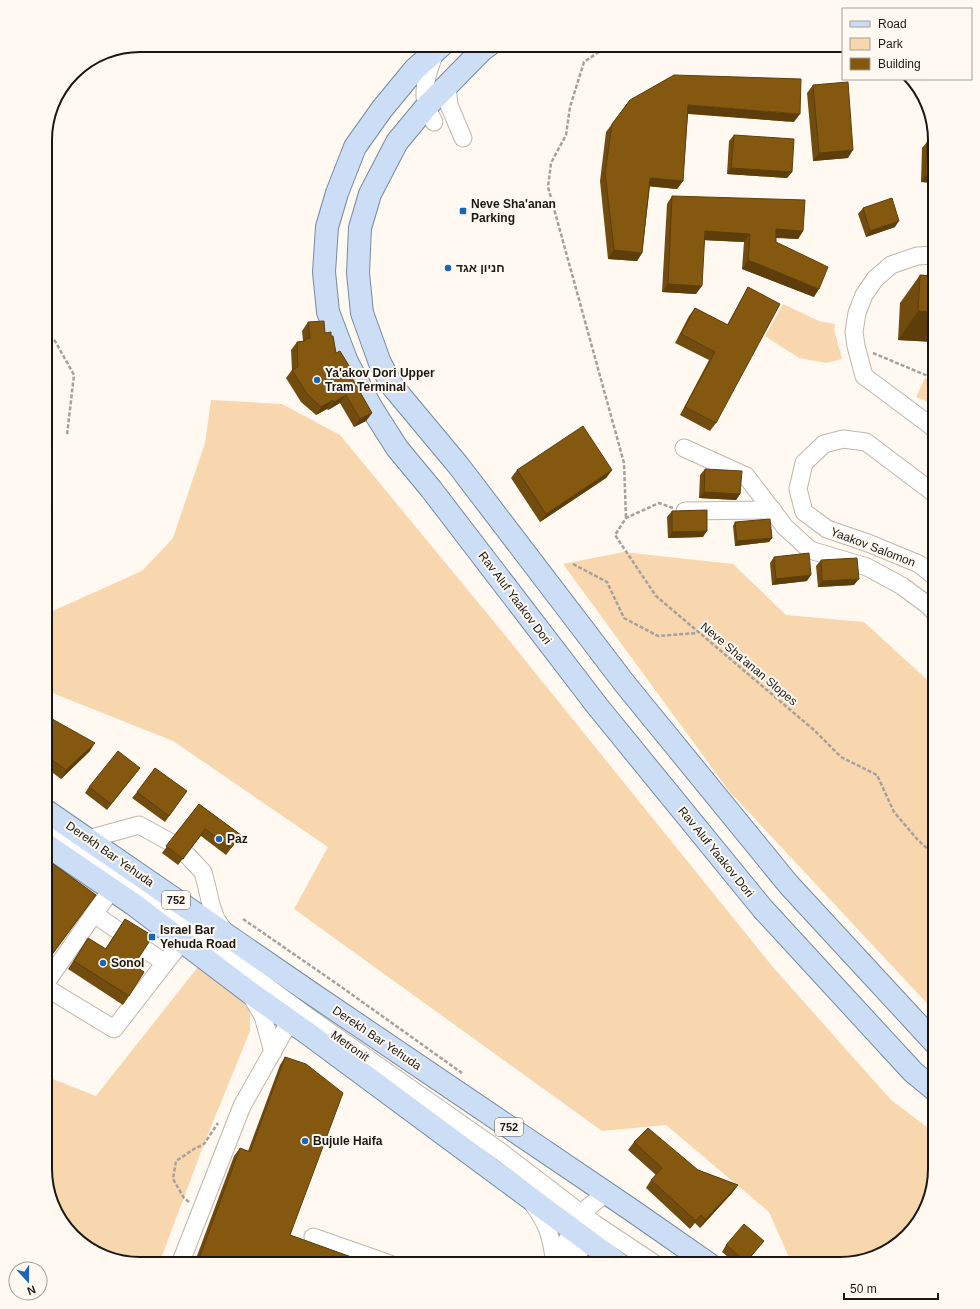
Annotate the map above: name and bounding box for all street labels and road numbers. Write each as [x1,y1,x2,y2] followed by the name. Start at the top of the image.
[829,524,917,570] street label: Yaakov Salomon
[476,549,554,647] street label: Rav Aluf Yaakov Dori
[698,620,800,708] street label: Neve Sha'anan Slopes
[675,804,757,900] street label: Rav Aluf Yaakov Dori
[63,818,157,890] street label: Derekh Bar Yehuda
[162,891,190,909] road number: 752
[330,1003,424,1073] street label: Derekh Bar Yehuda
[328,1028,372,1065] street label: Metronit
[495,1118,523,1136] road number: 752

